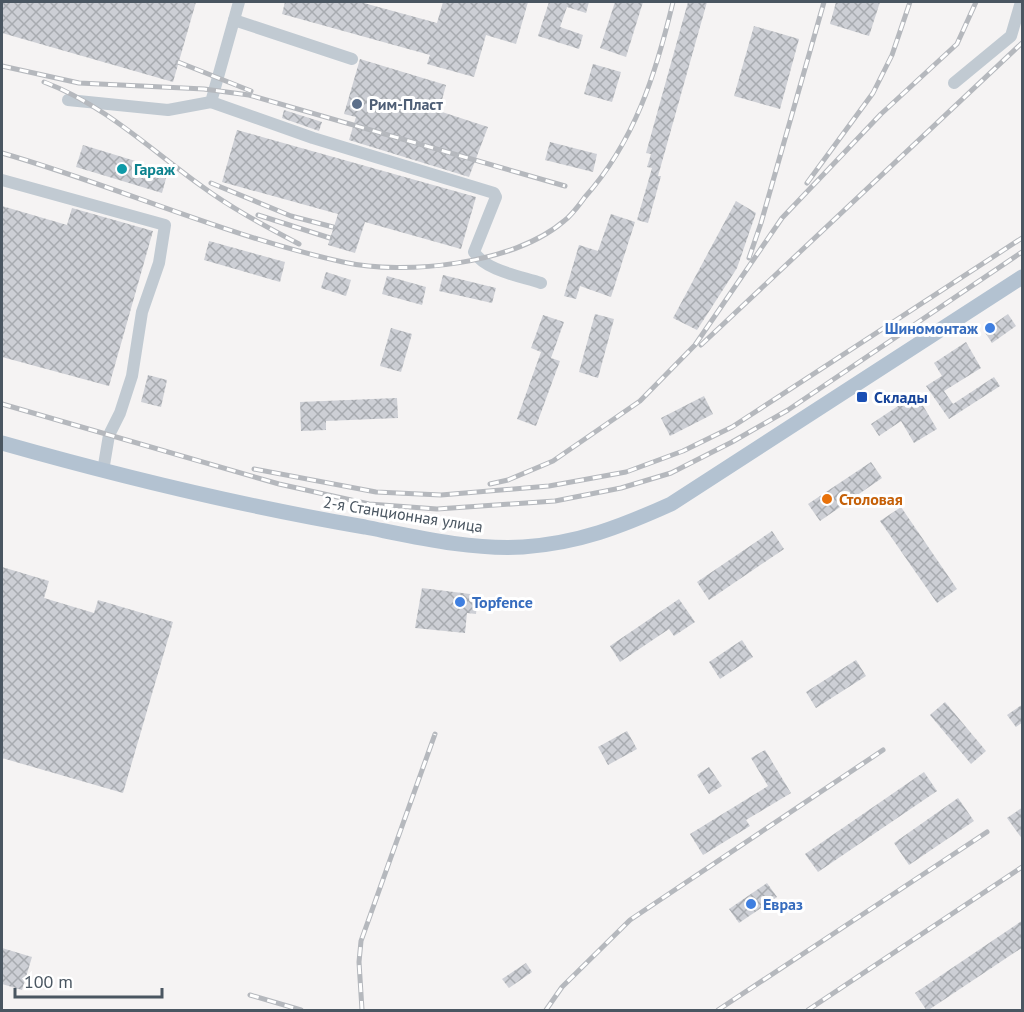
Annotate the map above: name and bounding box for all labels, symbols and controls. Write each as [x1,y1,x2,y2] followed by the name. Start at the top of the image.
[369,94,443,114] place label: Рим-Пласт
[350,97,364,111] marker: Рим-Пласт
[134,159,176,179] place label: Гараж
[115,162,129,176] marker: Гараж
[885,318,979,338] place label: Шиномонтаж
[983,321,997,335] marker: Шиномонтаж
[874,387,928,407] place label: Склады
[855,390,869,404] marker: Склады
[839,489,903,509] place label: Столовая
[322,492,484,536] street label: 2-я Станционная улица
[820,492,834,506] marker: Столовая
[472,592,533,612] place label: Topfence
[453,595,467,609] marker: Topfence
[763,894,803,914] place label: Евраз
[744,897,758,911] marker: Евраз
[15,961,162,999] scale bar
[24,970,73,993] text: 100 m

